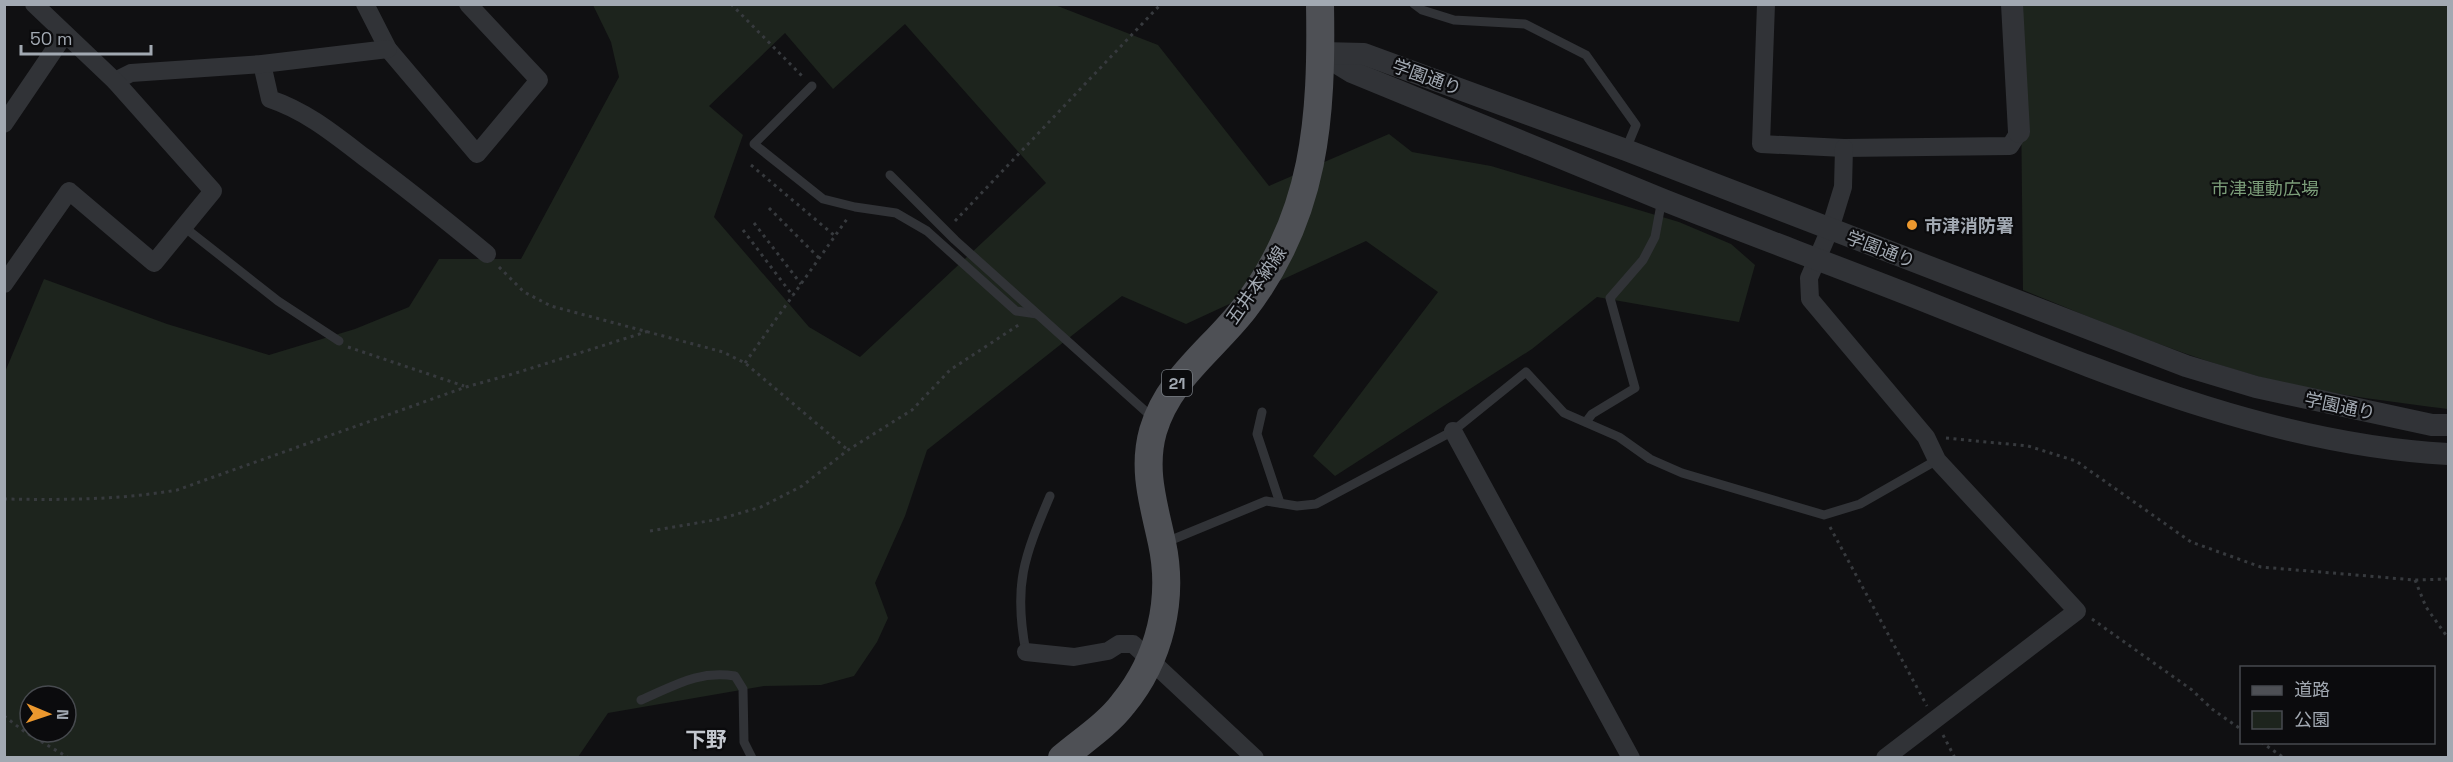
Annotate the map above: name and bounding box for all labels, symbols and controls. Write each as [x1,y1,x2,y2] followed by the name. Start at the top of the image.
[21,18,152,56] scale bar
[30,27,72,50] text: 50 m
[1389,54,1465,100] street label: 学園通り
[2211,177,2319,200] park label: 市津運動広場
[1924,214,2014,237] place label: 市津消防署
[1905,218,1919,232] marker: 市津消防署
[1843,225,1919,273] street label: 学園通り
[1221,242,1291,328] street label: 五井本納線
[1162,370,1192,396] road number: 21
[2302,387,2378,425] street label: 学園通り
[2240,666,2435,744] legend
[2294,678,2330,701] text: 道路
[18,684,78,744] north arrow
[2294,708,2330,731] text: 公園
[52,709,73,720] text: N
[685,726,727,753] district label: 下野

